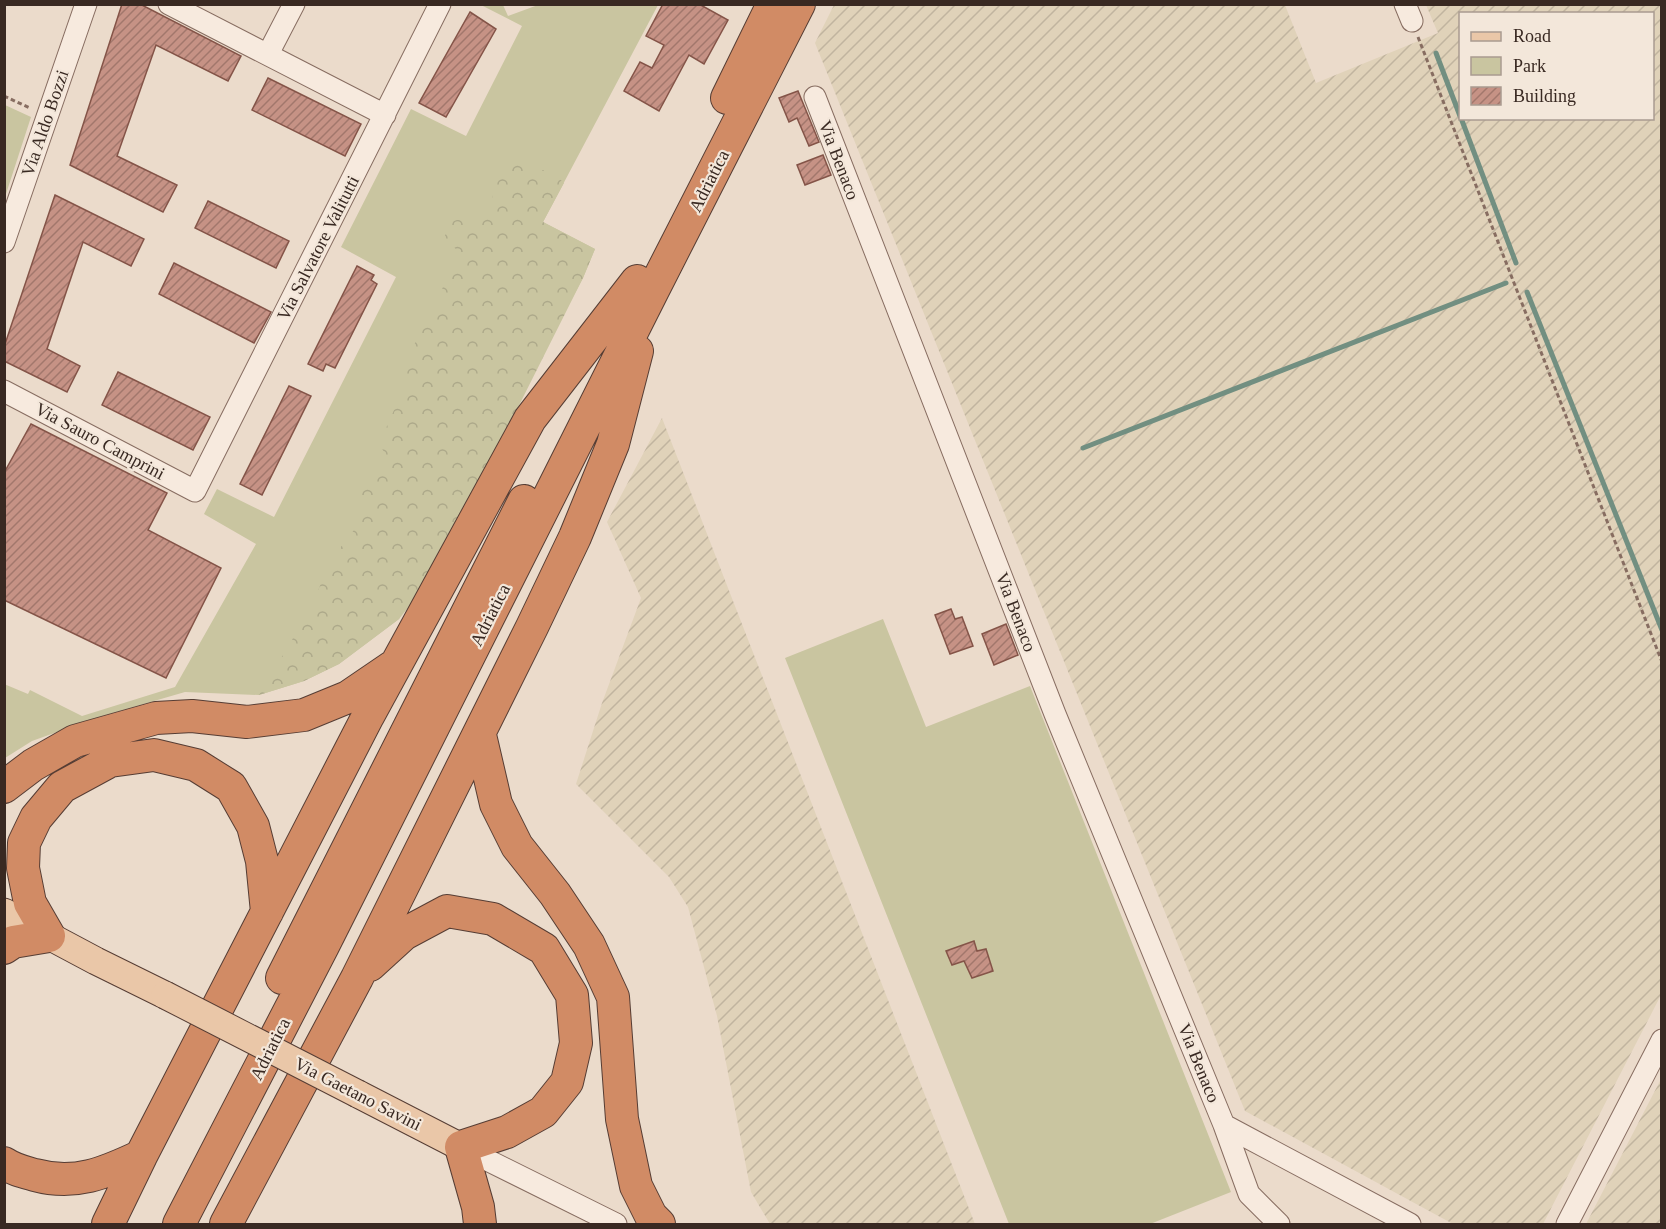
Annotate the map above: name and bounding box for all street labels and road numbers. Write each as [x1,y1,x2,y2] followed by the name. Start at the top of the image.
[17,67,73,179] street label: Via Aldo Bozzi
[815,117,863,203] street label: Via Benaco
[685,147,733,215] street label: Adriatica
[273,172,363,324] street label: Via Salvatore Valitutti
[32,398,168,484] street label: Via Sauro Camprini
[992,569,1040,655] street label: Via Benaco
[466,581,514,649] street label: Adriatica
[246,1015,294,1083] street label: Adriatica
[1174,1021,1224,1105] street label: Via Benaco
[291,1053,425,1135] street label: Via Gaetano Savini

